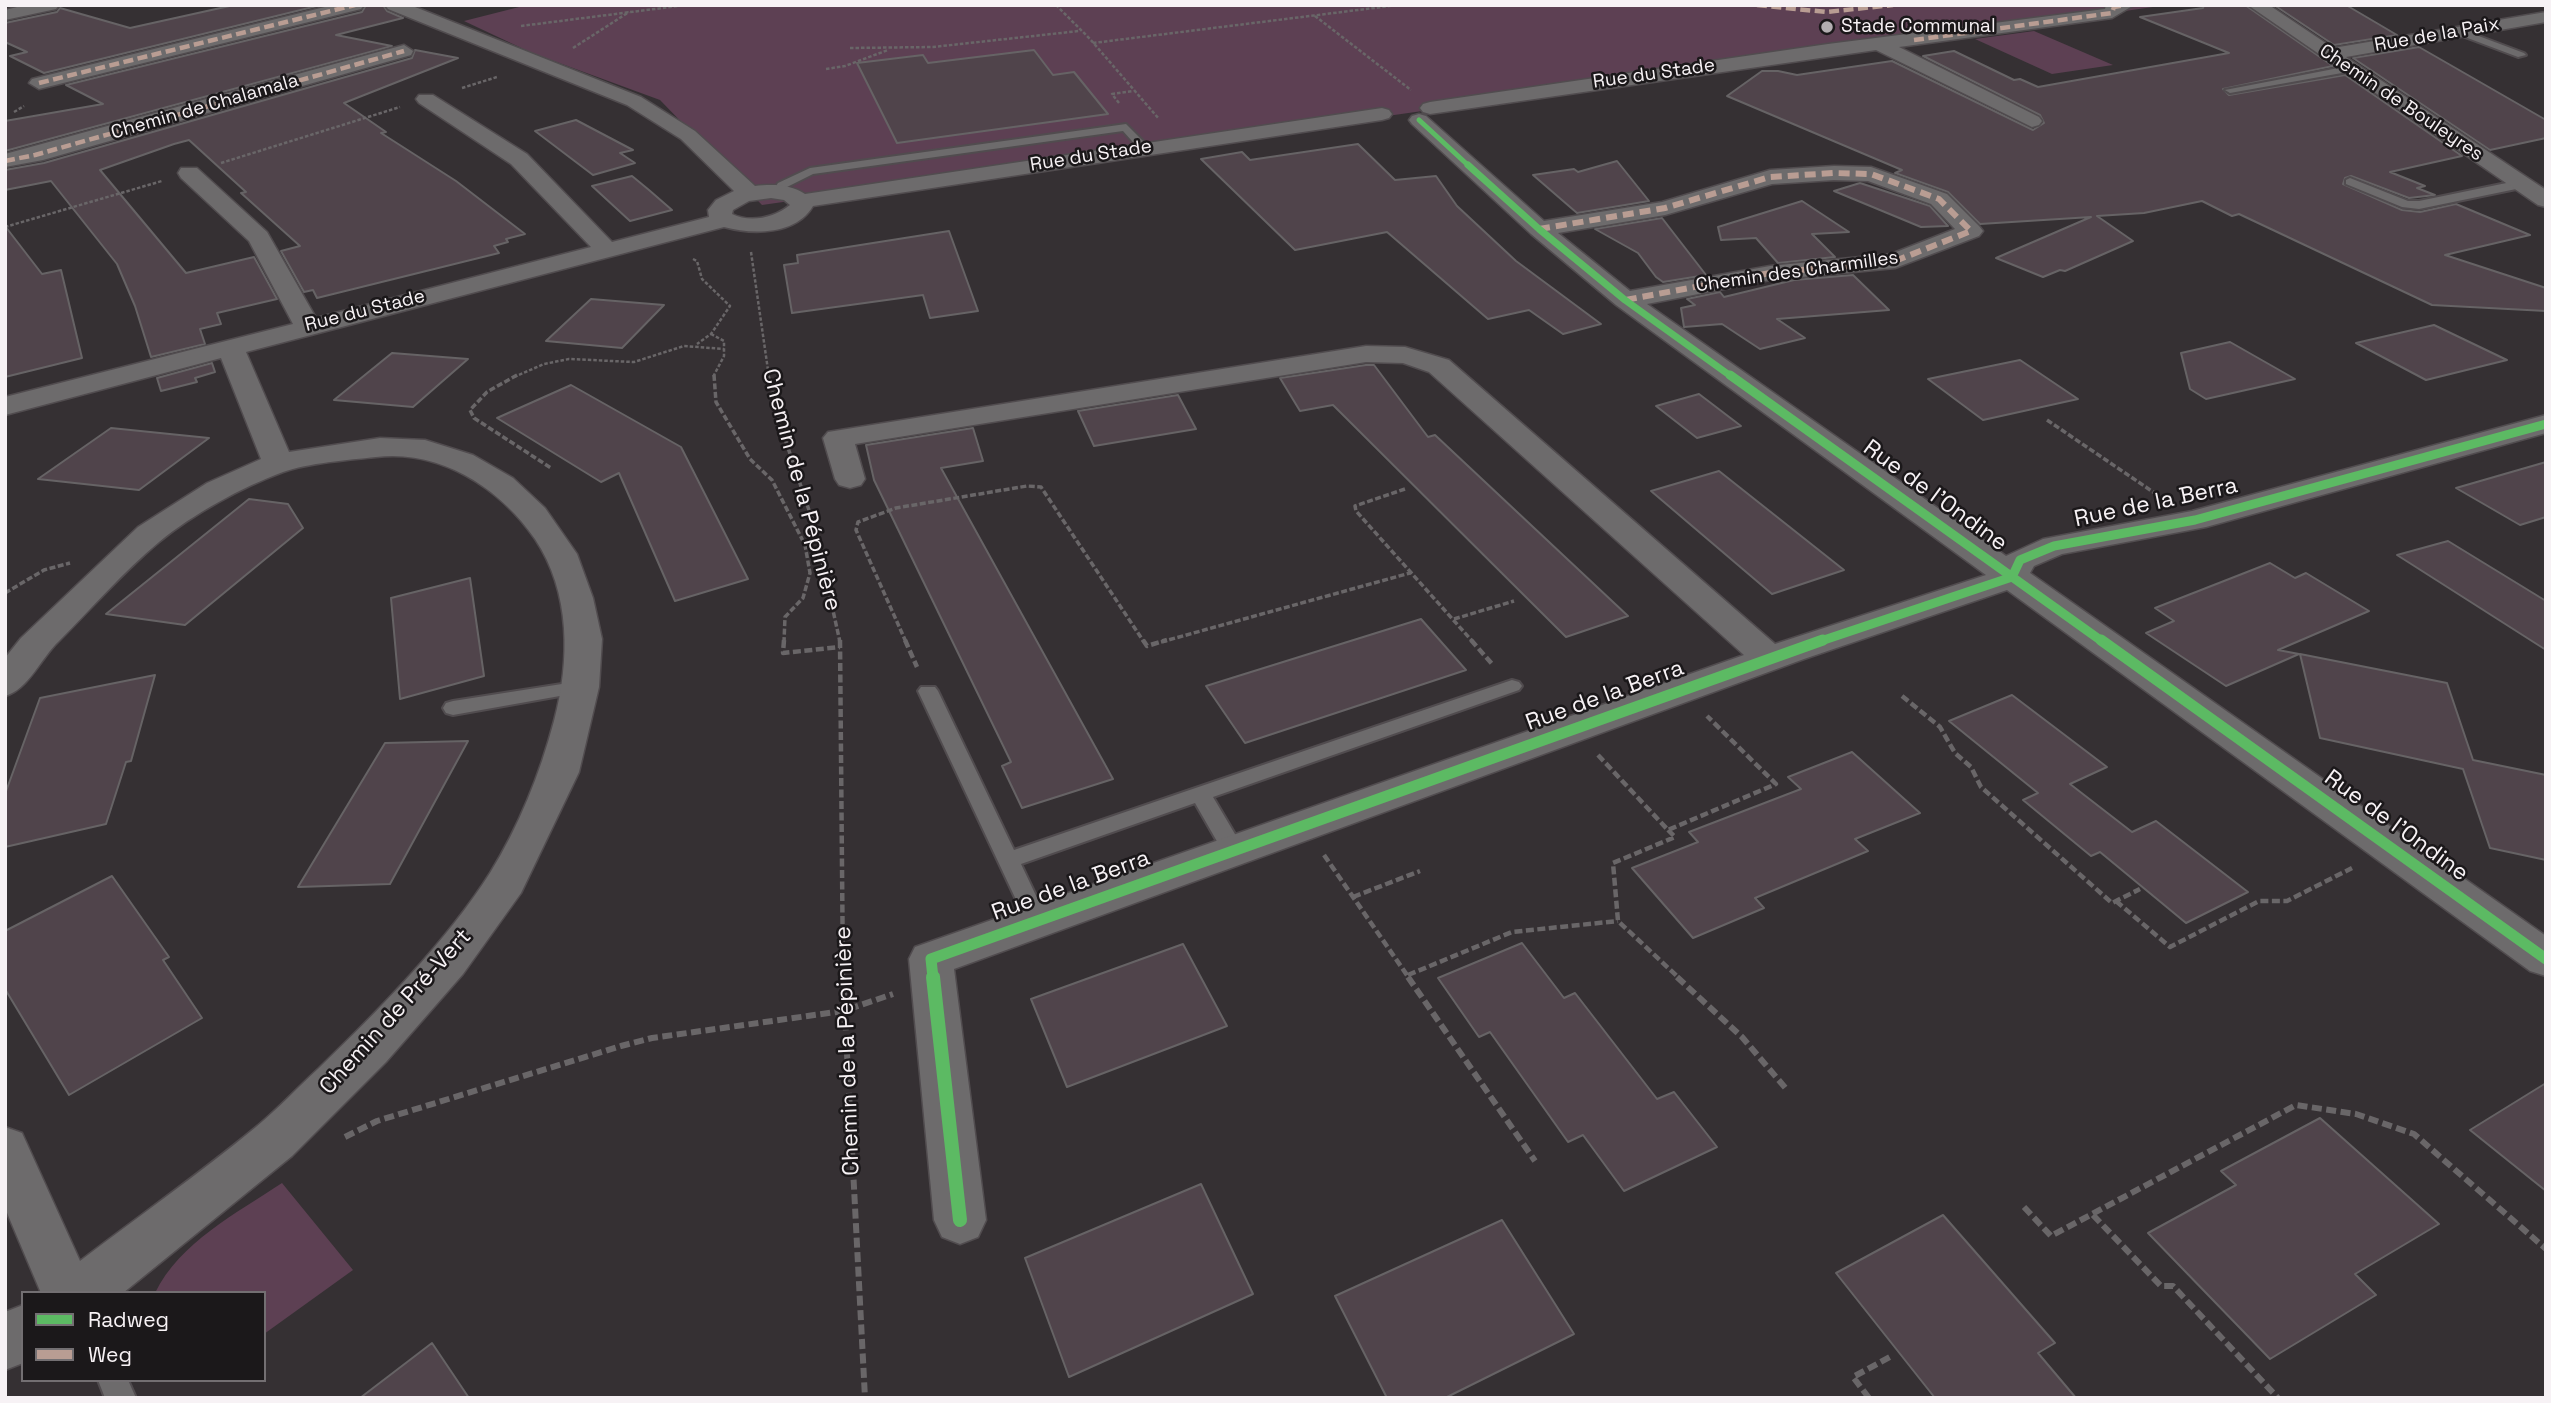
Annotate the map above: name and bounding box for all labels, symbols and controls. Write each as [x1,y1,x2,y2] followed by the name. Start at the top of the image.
[2373,13,2501,57] street label: Rue de la Paix
[1841,16,1996,38] place label: Stade Communal
[1819,19,1835,35] marker: Stade Communal
[2315,40,2487,166] street label: Chemin de Bouleyres
[1592,54,1716,94] street label: Rue du Stade
[109,69,301,145] street label: Chemin de Chalamala
[1028,135,1154,177] street label: Rue du Stade
[1694,246,1900,298] street label: Chemin des Charmilles
[303,285,427,337] street label: Rue du Stade
[755,366,847,614] street label: Chemin de la Pépinière
[1858,434,2012,558] street label: Rue de l'Ondine
[2072,472,2240,534] street label: Rue de la Berra
[1522,655,1688,737] street label: Rue de la Berra
[2319,764,2473,888] street label: Rue de l'Ondine
[988,845,1154,927] street label: Rue de la Berra
[314,923,478,1101] street label: Chemin de Pré-Vert
[830,926,866,1176] street label: Chemin de la Pépinière
[21,1291,266,1382] legend
[88,1306,169,1333] text: Radweg
[88,1341,132,1368] text: Weg

